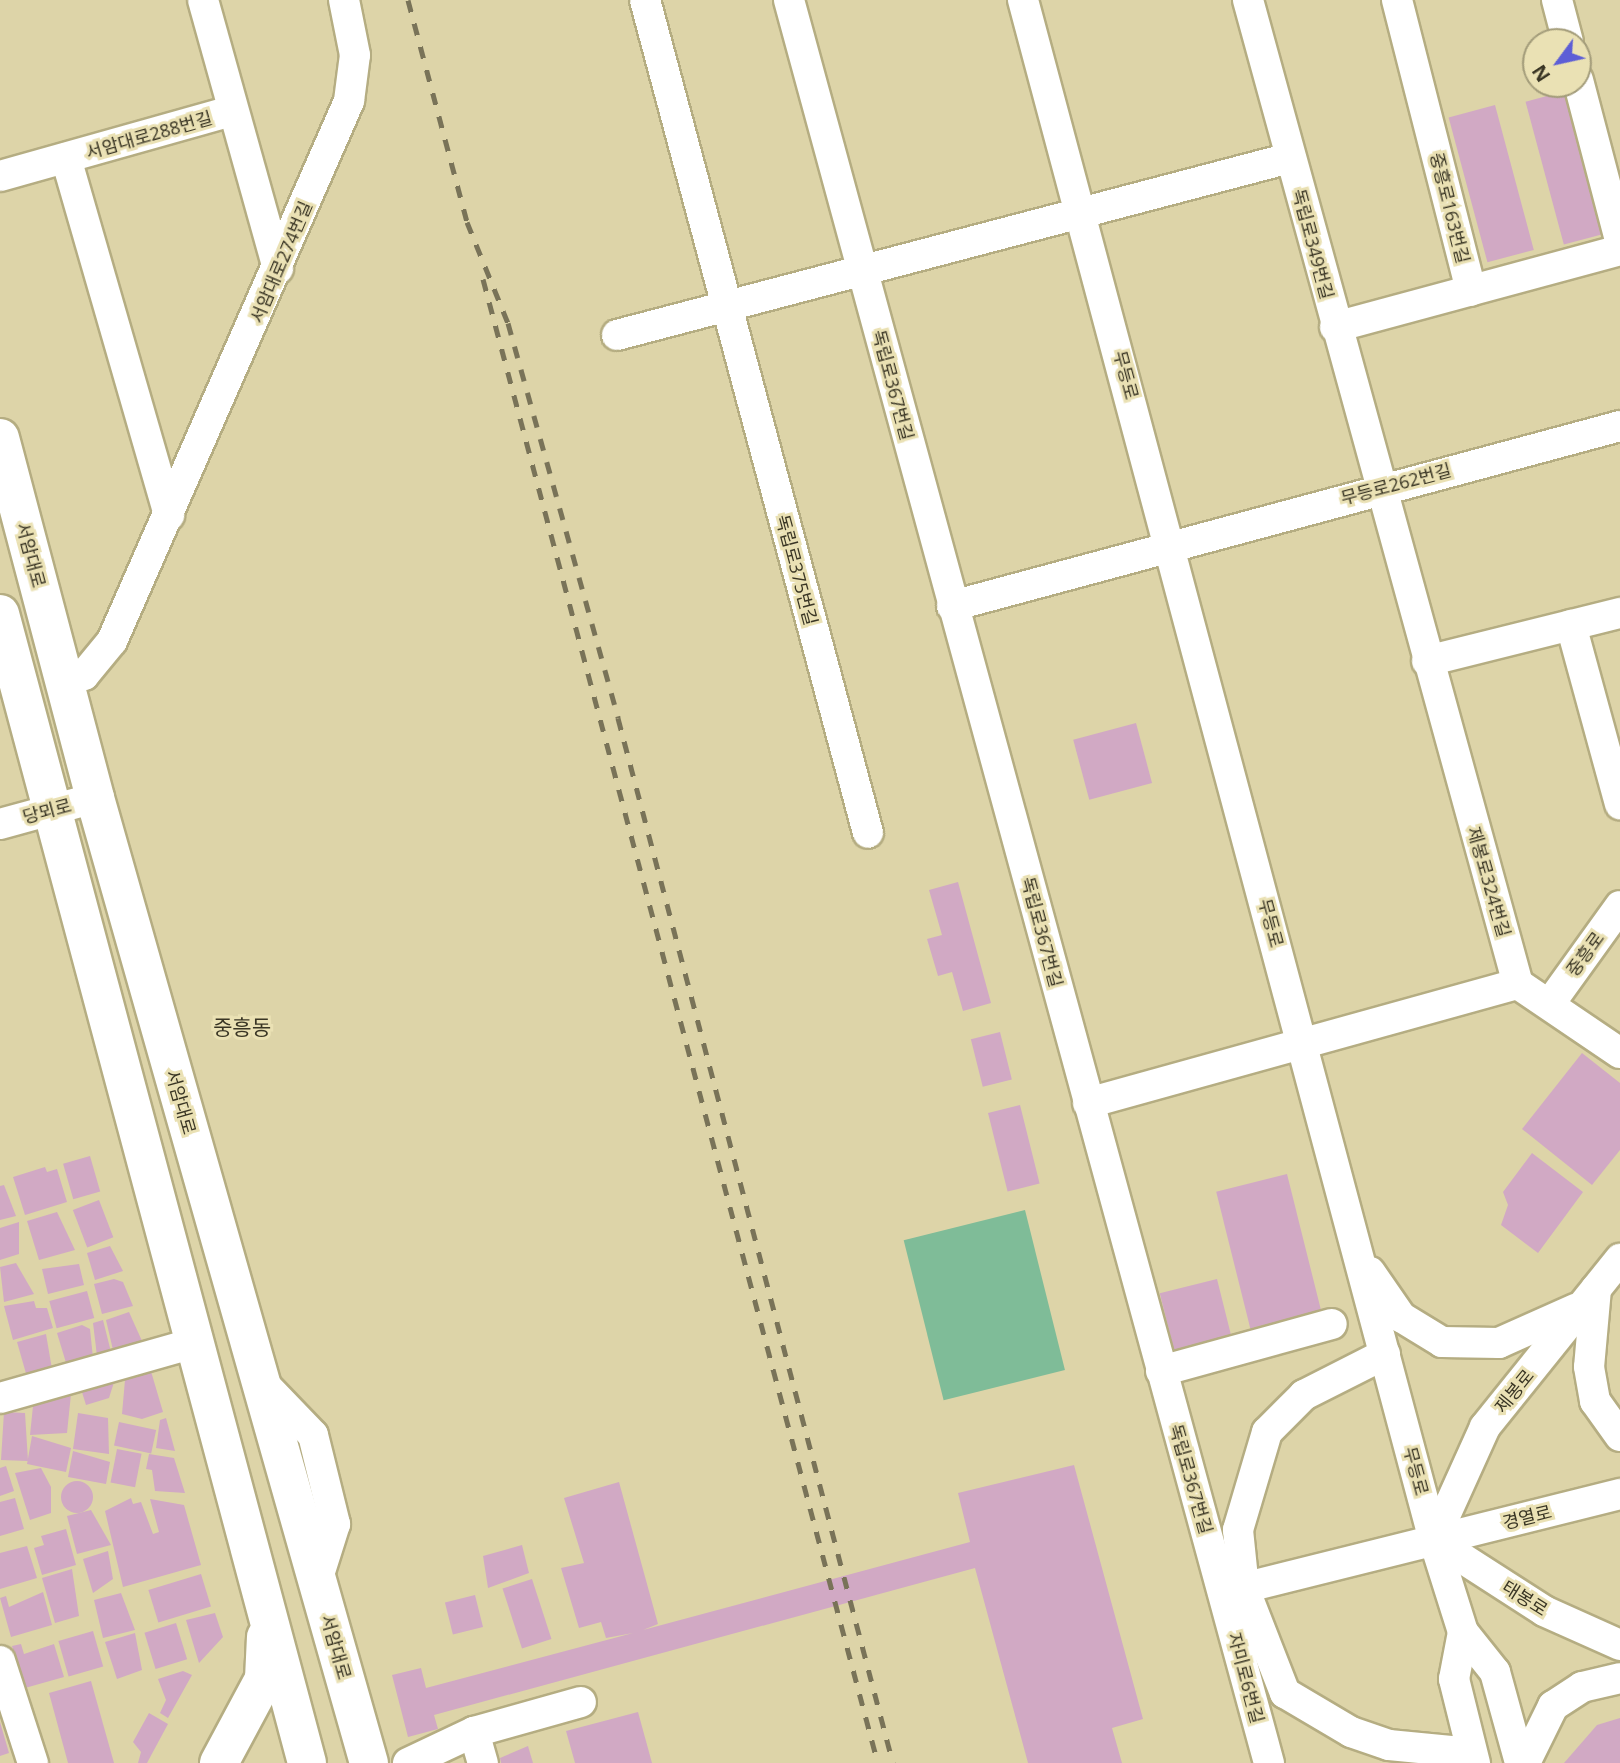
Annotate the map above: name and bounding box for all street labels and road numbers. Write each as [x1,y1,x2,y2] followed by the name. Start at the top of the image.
[83,107,215,163] street label: 서암대로288번길
[1426,150,1474,266] street label: 중흥로163번길
[1288,186,1338,302] street label: 독립로349번길
[246,198,316,326] street label: 서암대로274번길
[868,327,918,443] street label: 독립로367번길
[1109,348,1143,402] street label: 무등로
[1338,459,1454,509] street label: 무등로262번길
[772,512,822,628] street label: 독립로375번길
[12,520,50,590] street label: 서암대로
[20,794,74,828] street label: 당뫼로
[1463,824,1515,940] street label: 제봉로324번길
[1017,874,1067,990] street label: 독립로367번길
[1254,896,1288,950] street label: 무등로
[1562,928,1608,980] street label: 중흥로
[161,1067,201,1137] street label: 서암대로
[1490,1365,1538,1417] street label: 제봉로
[1165,1421,1217,1537] street label: 독립로367번길
[1399,1444,1433,1498] street label: 무등로
[1500,1501,1554,1533] street label: 경열로
[1498,1576,1552,1620] street label: 태봉로
[316,1612,356,1682] street label: 서암대로
[1224,1630,1268,1726] street label: 자미로6번길

